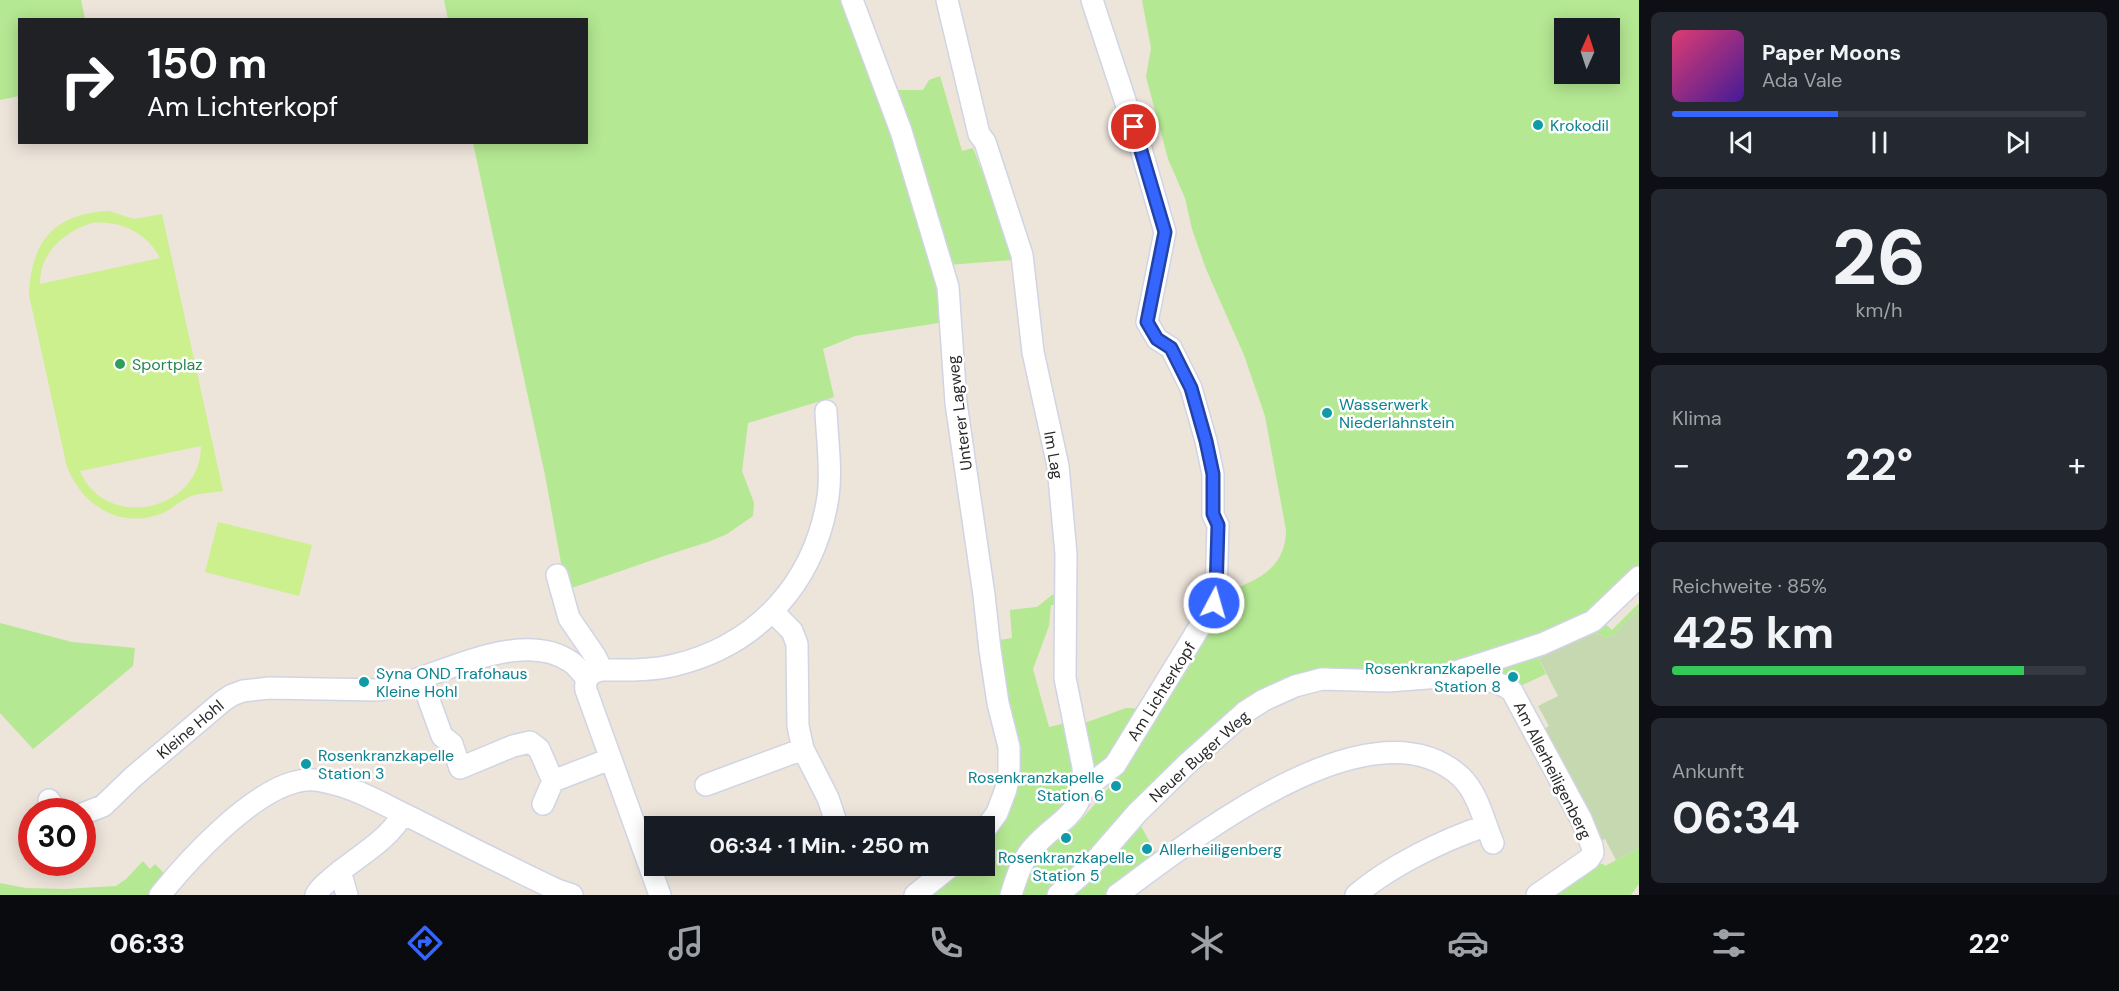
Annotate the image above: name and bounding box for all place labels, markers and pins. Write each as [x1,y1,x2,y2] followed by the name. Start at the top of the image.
[1108,101,1159,152] pin
[1550,115,1609,136] place label: Krokodil
[1531,118,1545,132] marker: Krokodil
[132,354,203,375] place label: Sportplaz
[113,357,127,371] marker: Sportplaz
[1339,394,1455,433] place label: Wasserwerk Niederlahnstein
[1320,406,1334,420] marker: Wasserwerk Niederlahnstein
[1365,658,1501,697] place label: Rosenkranzkapelle Station 8
[376,663,527,702] place label: Syna OND Trafohaus Kleine Hohl
[1506,670,1520,684] marker: Rosenkranzkapelle Station 8
[357,675,371,689] marker: Syna OND Trafohaus Kleine Hohl
[318,745,454,784] place label: Rosenkranzkapelle Station 3
[299,757,313,771] marker: Rosenkranzkapelle Station 3
[968,767,1104,806] place label: Rosenkranzkapelle Station 6
[1109,779,1123,793] marker: Rosenkranzkapelle Station 6
[1059,831,1073,845] marker: Rosenkranzkapelle Station 5
[1159,839,1282,860] place label: Allerheiligenberg
[1140,842,1154,856] marker: Allerheiligenberg
[998,847,1134,886] place label: Rosenkranzkapelle Station 5

